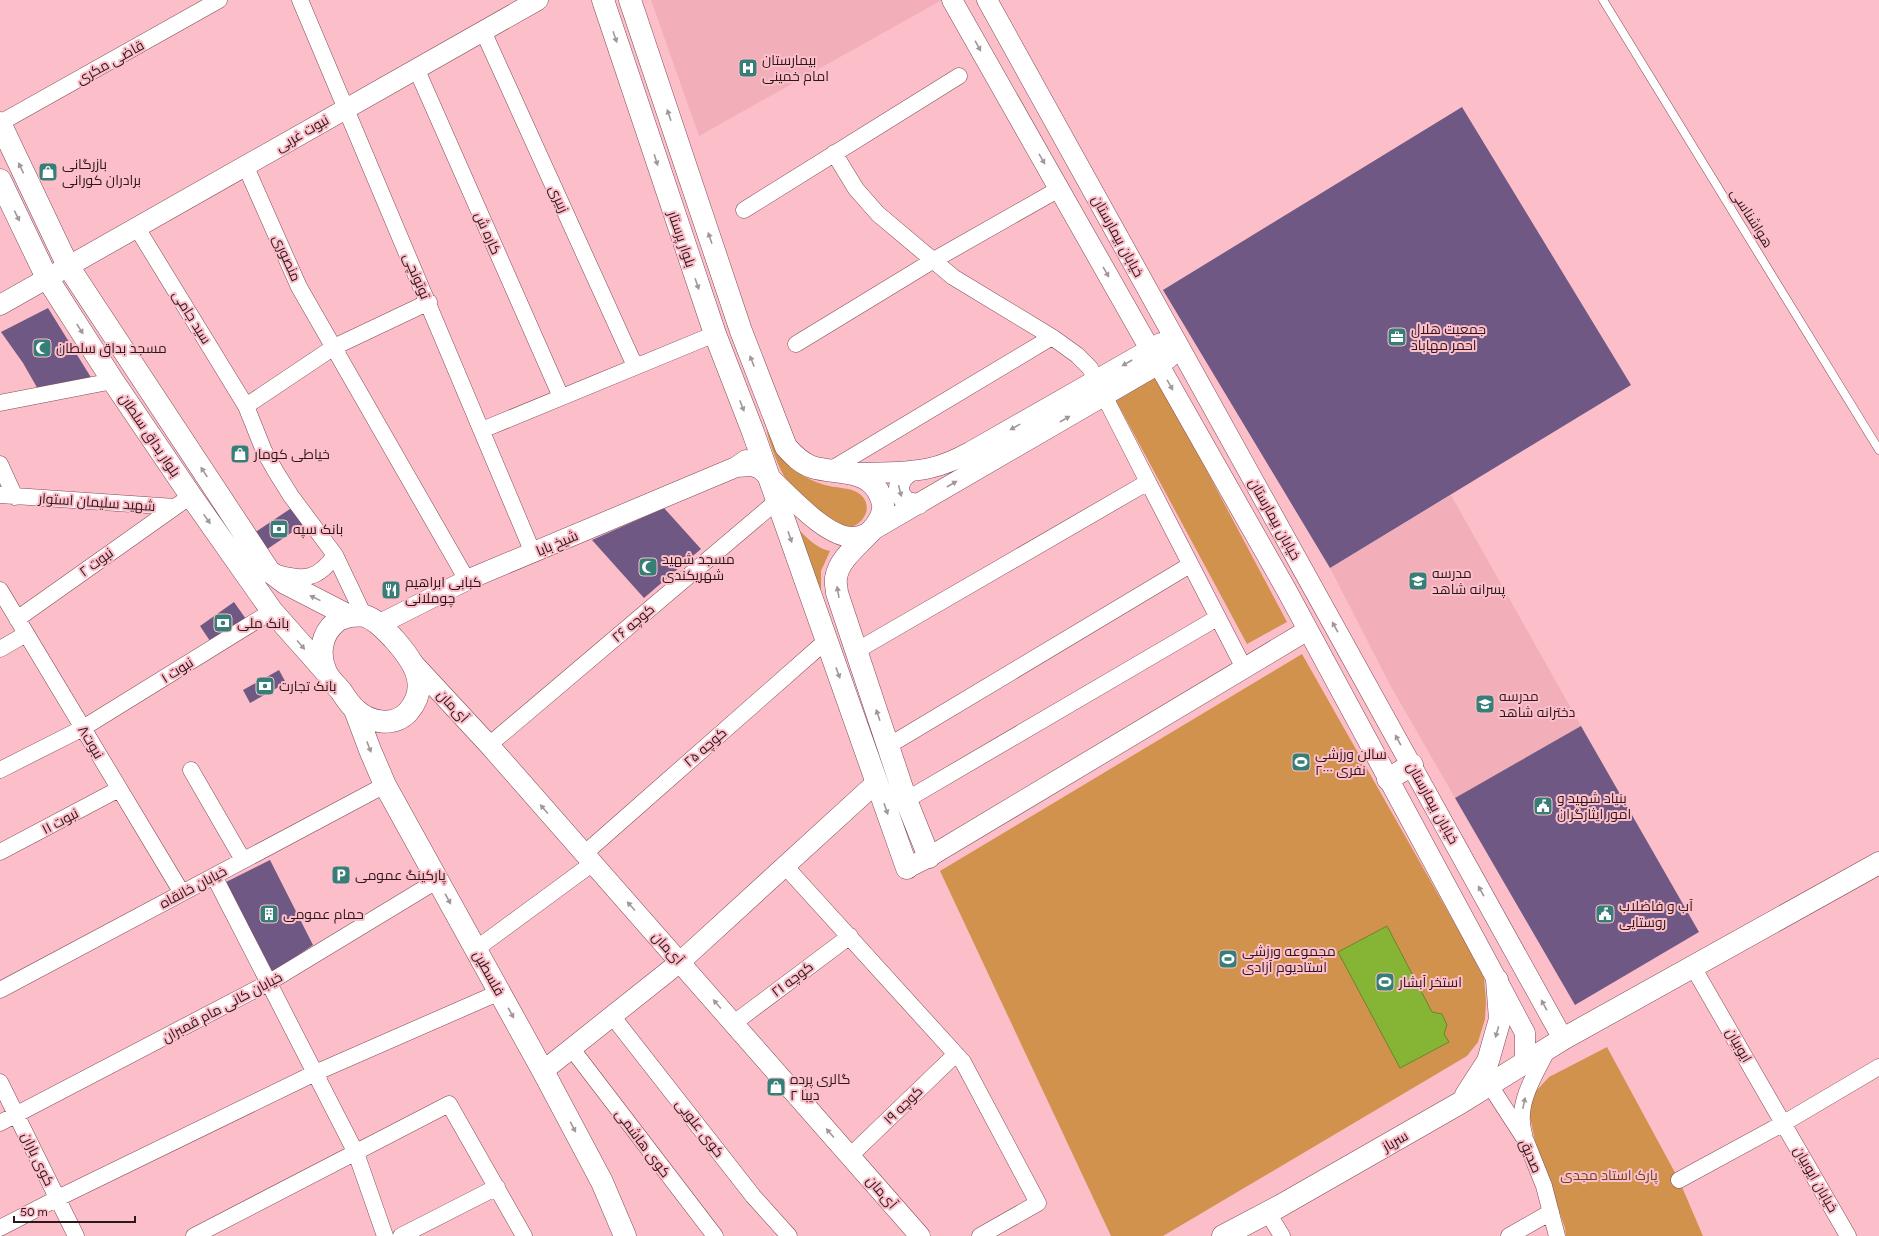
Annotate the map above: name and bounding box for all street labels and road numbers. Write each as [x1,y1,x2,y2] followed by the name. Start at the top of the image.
[73,37,147,88] street label: قاضی مکری
[272,111,332,156] street label: نبوت غربی
[545,183,572,216] street label: زبیری
[1727,185,1776,251] street label: هواشناسی
[1088,192,1147,280] street label: خیابان بیمارستان
[663,208,699,270] street label: بلوار پرستار
[471,209,504,257] street label: کاره ش
[269,232,304,284] street label: منصوری
[398,251,434,302] street label: توتونچی
[168,287,215,347] street label: سید جامی
[115,390,184,480] street label: بلوار بداق سلطان
[1245,475,1304,563] street label: خیابان بیمارستان
[37,490,156,515] street label: شهید سلیمان استوار
[534,527,581,560] street label: شیخ بابا
[76,544,117,580] street label: نبوت ۲
[609,601,659,647] street label: کوچه ۲۶
[158,654,197,687] street label: نبوت ۱
[433,686,472,726] street label: آی‌مان
[74,723,107,762] street label: نبوت۸
[680,724,731,771] street label: کوچه ۲۵
[1403,759,1462,847] street label: خیابان بیمارستان
[39,805,81,838] street label: نبوت ۱۱
[157,863,230,912] street label: خیابان خانقاه
[648,928,687,969] street label: آی‌مان
[469,948,508,999] street label: فلسطین
[768,958,817,1001] street label: کوچه ۲۱
[159,969,286,1047] street label: خیابان کانی مام قمبران
[1722,1025,1755,1065] street label: ایوبیان
[880,1083,927,1129] street label: کوچه ۱۹
[671,1096,728,1161] street label: کوی علویی
[611,1106,674,1181] street label: کوی هاشمی
[1378,1127,1411,1156] street label: سرباز
[17,1130,58,1189] street label: کوی باران
[1516,1137,1545,1176] street label: صدیق
[1790,1143,1841,1215] street label: خیابان ایوبیان
[862,1172,901,1213] street label: آی‌مان

